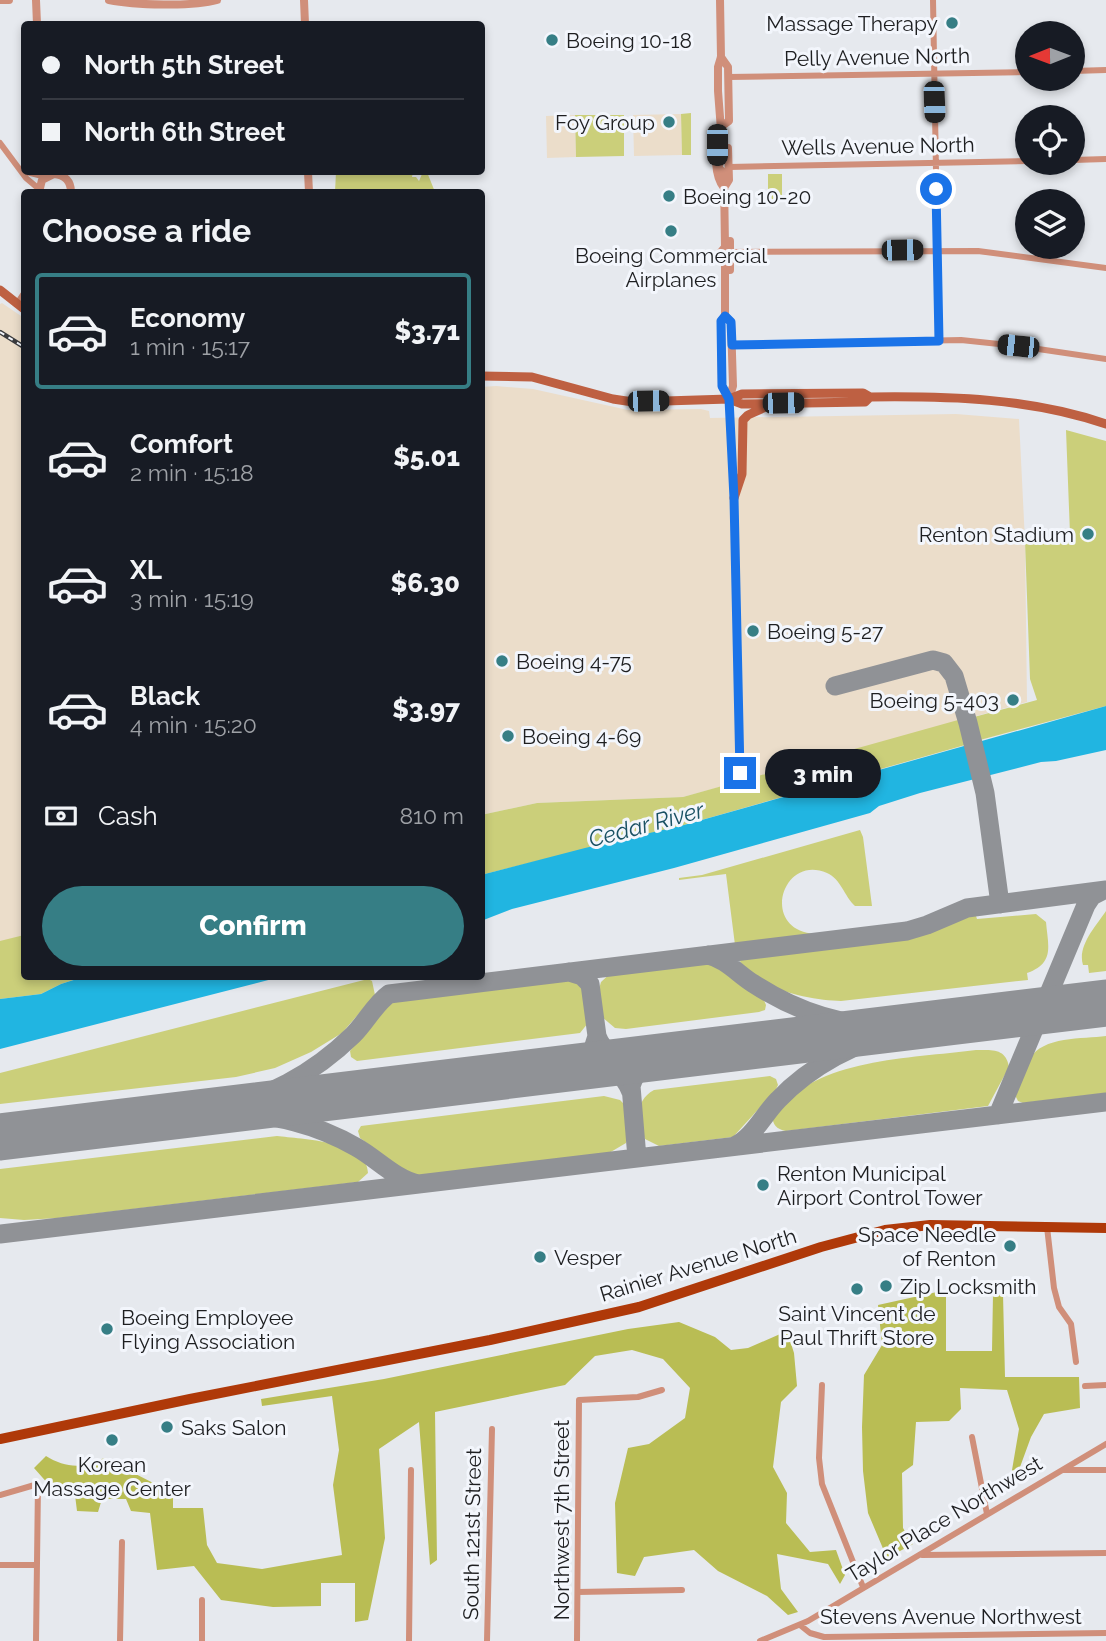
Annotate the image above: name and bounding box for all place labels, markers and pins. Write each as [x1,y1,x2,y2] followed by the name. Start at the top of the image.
[766,11,938,36] place label: Massage Therapy
[944,15,960,31] marker: Massage Therapy
[566,28,692,53] place label: Boeing 10-18
[544,32,560,48] marker: Boeing 10-18
[555,110,655,135] place label: Foy Group
[661,114,677,130] marker: Foy Group
[683,184,811,209] place label: Boeing 10-20
[661,188,677,204] marker: Boeing 10-20
[663,223,679,239] marker: Boeing Commercial Airplanes
[575,243,767,292] place label: Boeing Commercial Airplanes
[919,522,1074,547] place label: Renton Stadium
[1080,526,1096,542] marker: Renton Stadium
[767,619,884,644] place label: Boeing 5-27
[745,623,761,639] marker: Boeing 5-27
[516,649,632,674] place label: Boeing 4-75
[494,653,510,669] marker: Boeing 4-75
[869,688,999,713] place label: Boeing 5-403
[1005,692,1021,708] marker: Boeing 5-403
[522,724,641,749] place label: Boeing 4-69
[500,728,516,744] marker: Boeing 4-69
[777,1161,983,1210] place label: Renton Municipal Airport Control Tower
[755,1177,771,1193] marker: Renton Municipal Airport Control Tower
[858,1222,996,1271] place label: Space Needle of Renton
[1002,1238,1018,1254] marker: Space Needle of Renton
[554,1245,623,1270] place label: Vesper
[532,1249,548,1265] marker: Vesper
[900,1274,1037,1299] place label: Zip Locksmith
[878,1278,894,1294] marker: Zip Locksmith
[849,1281,865,1297] marker: Saint Vincent de Paul Thrift Store
[778,1301,936,1350] place label: Saint Vincent de Paul Thrift Store
[121,1305,295,1354] place label: Boeing Employee Flying Association
[99,1321,115,1337] marker: Boeing Employee Flying Association
[181,1415,286,1440] place label: Saks Salon
[159,1419,175,1435] marker: Saks Salon
[104,1432,120,1448] marker: Korean Massage Center
[33,1452,191,1501] place label: Korean Massage Center

